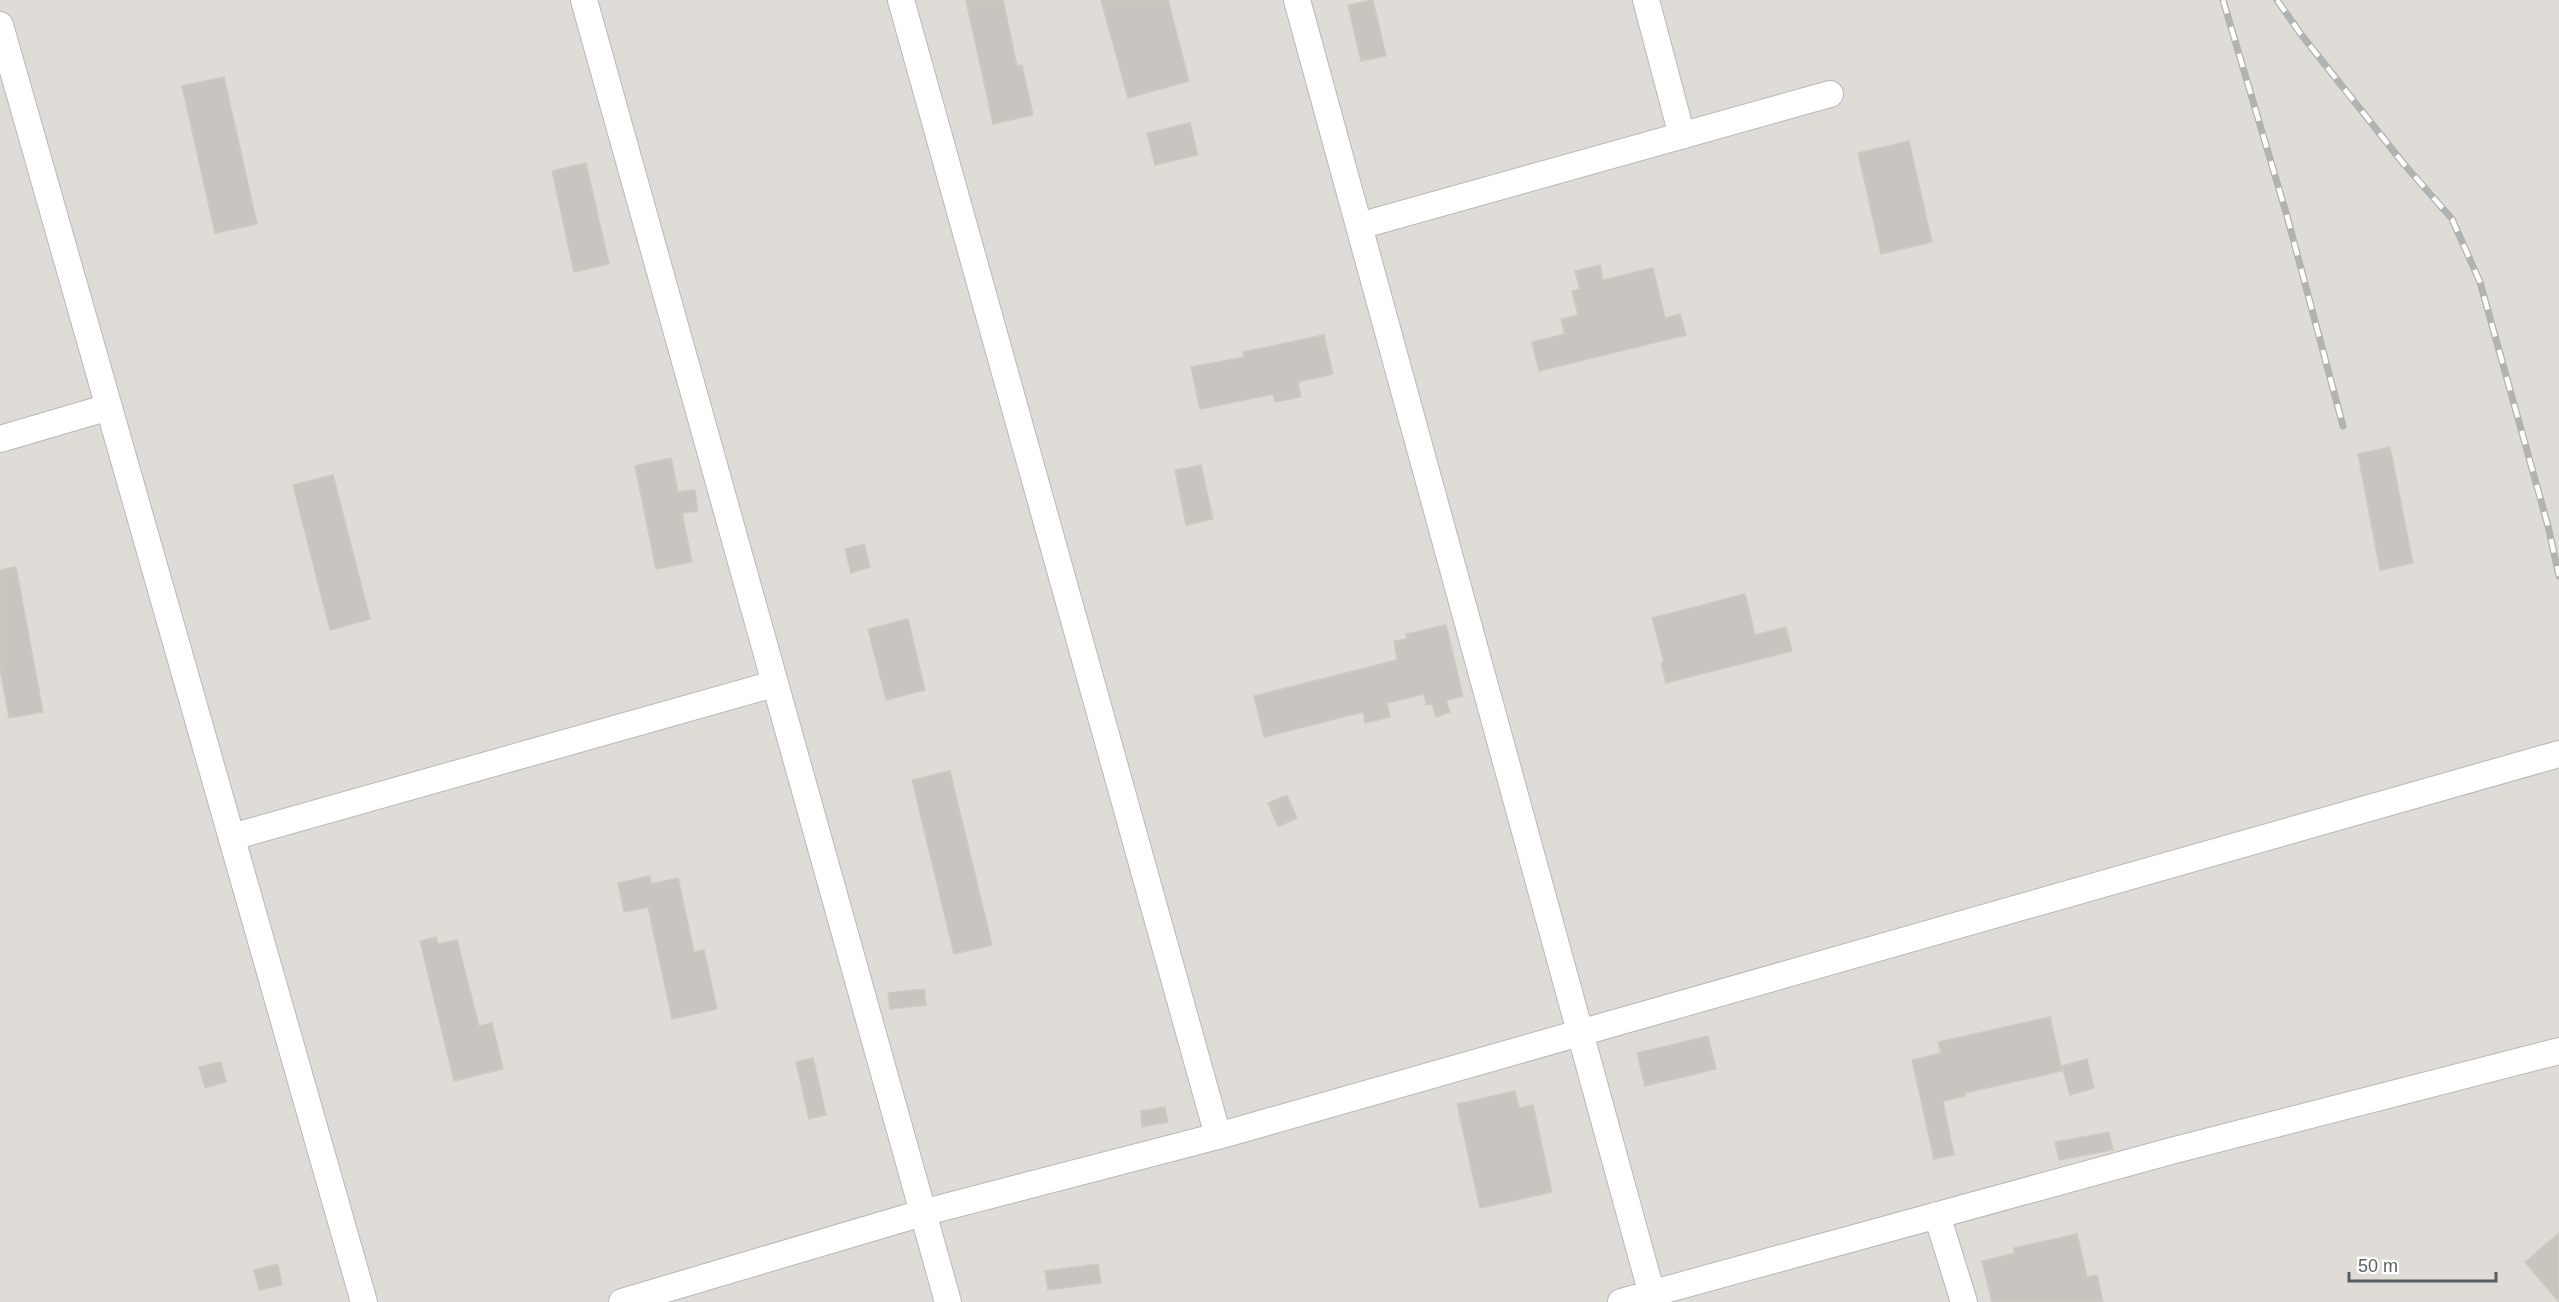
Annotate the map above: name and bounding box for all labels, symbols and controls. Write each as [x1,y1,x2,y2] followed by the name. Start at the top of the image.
[2349,1245,2496,1283] scale bar
[2358,1256,2398,1276] text: 50 m

